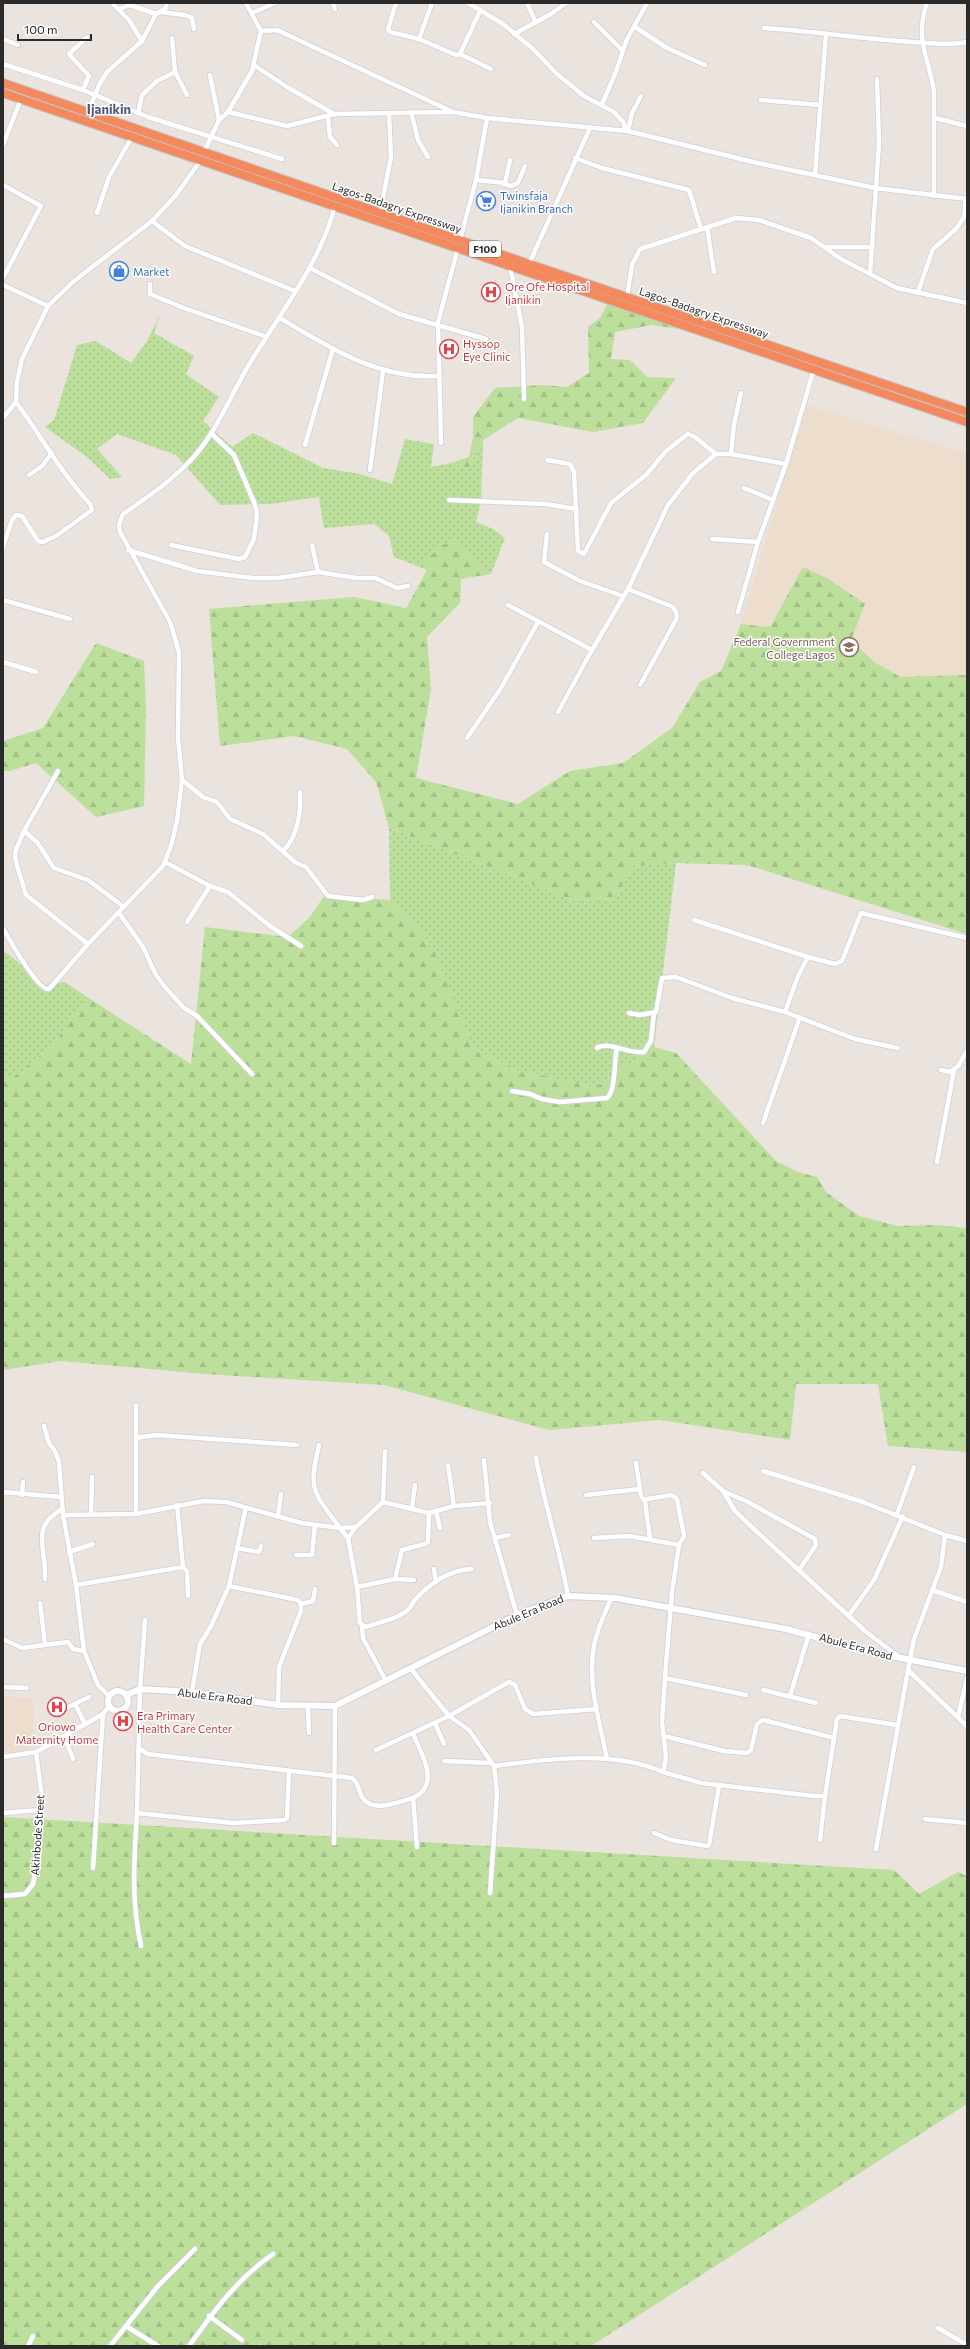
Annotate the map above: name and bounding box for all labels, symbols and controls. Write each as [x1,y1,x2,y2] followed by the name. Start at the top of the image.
[18,16,91,42] scale bar
[24,22,58,36] text: 100 m
[87,101,131,117] district label: Ijanikin
[331,179,464,235] street label: Lagos-Badagry Expressway
[500,189,573,215] place label: Twinsfaja Ijanikin Branch
[475,190,497,212] supermarket icon: Twinsfaja Ijanikin Branch
[469,241,501,257] road number: F100
[108,260,130,282] shop icon: Market
[133,265,170,278] place label: Market
[505,280,589,306] place label: Ore Ofe Hospital Ijanikin
[480,281,502,303] hospital icon: Ore Ofe Hospital Ijanikin
[638,284,771,340] street label: Lagos-Badagry Expressway
[463,337,511,363] place label: Hyssop Eye Clinic
[438,338,460,360] hospital icon: Hyssop Eye Clinic
[733,635,835,661] place label: Federal Government College Lagos
[838,636,860,658] school or university icon: Federal Government College Lagos
[491,1591,565,1633] street label: Abule Era Road
[818,1630,894,1662] street label: Abule Era Road
[177,1685,253,1707] street label: Abule Era Road
[46,1696,68,1718] hospital icon: Oriowo Maternity Home
[137,1709,233,1735] place label: Era Primary Health Care Center
[112,1710,134,1732] hospital icon: Era Primary Health Care Center
[16,1720,98,1746] place label: Oriowo Maternity Home
[28,1794,46,1876] street label: Akinbode Street

